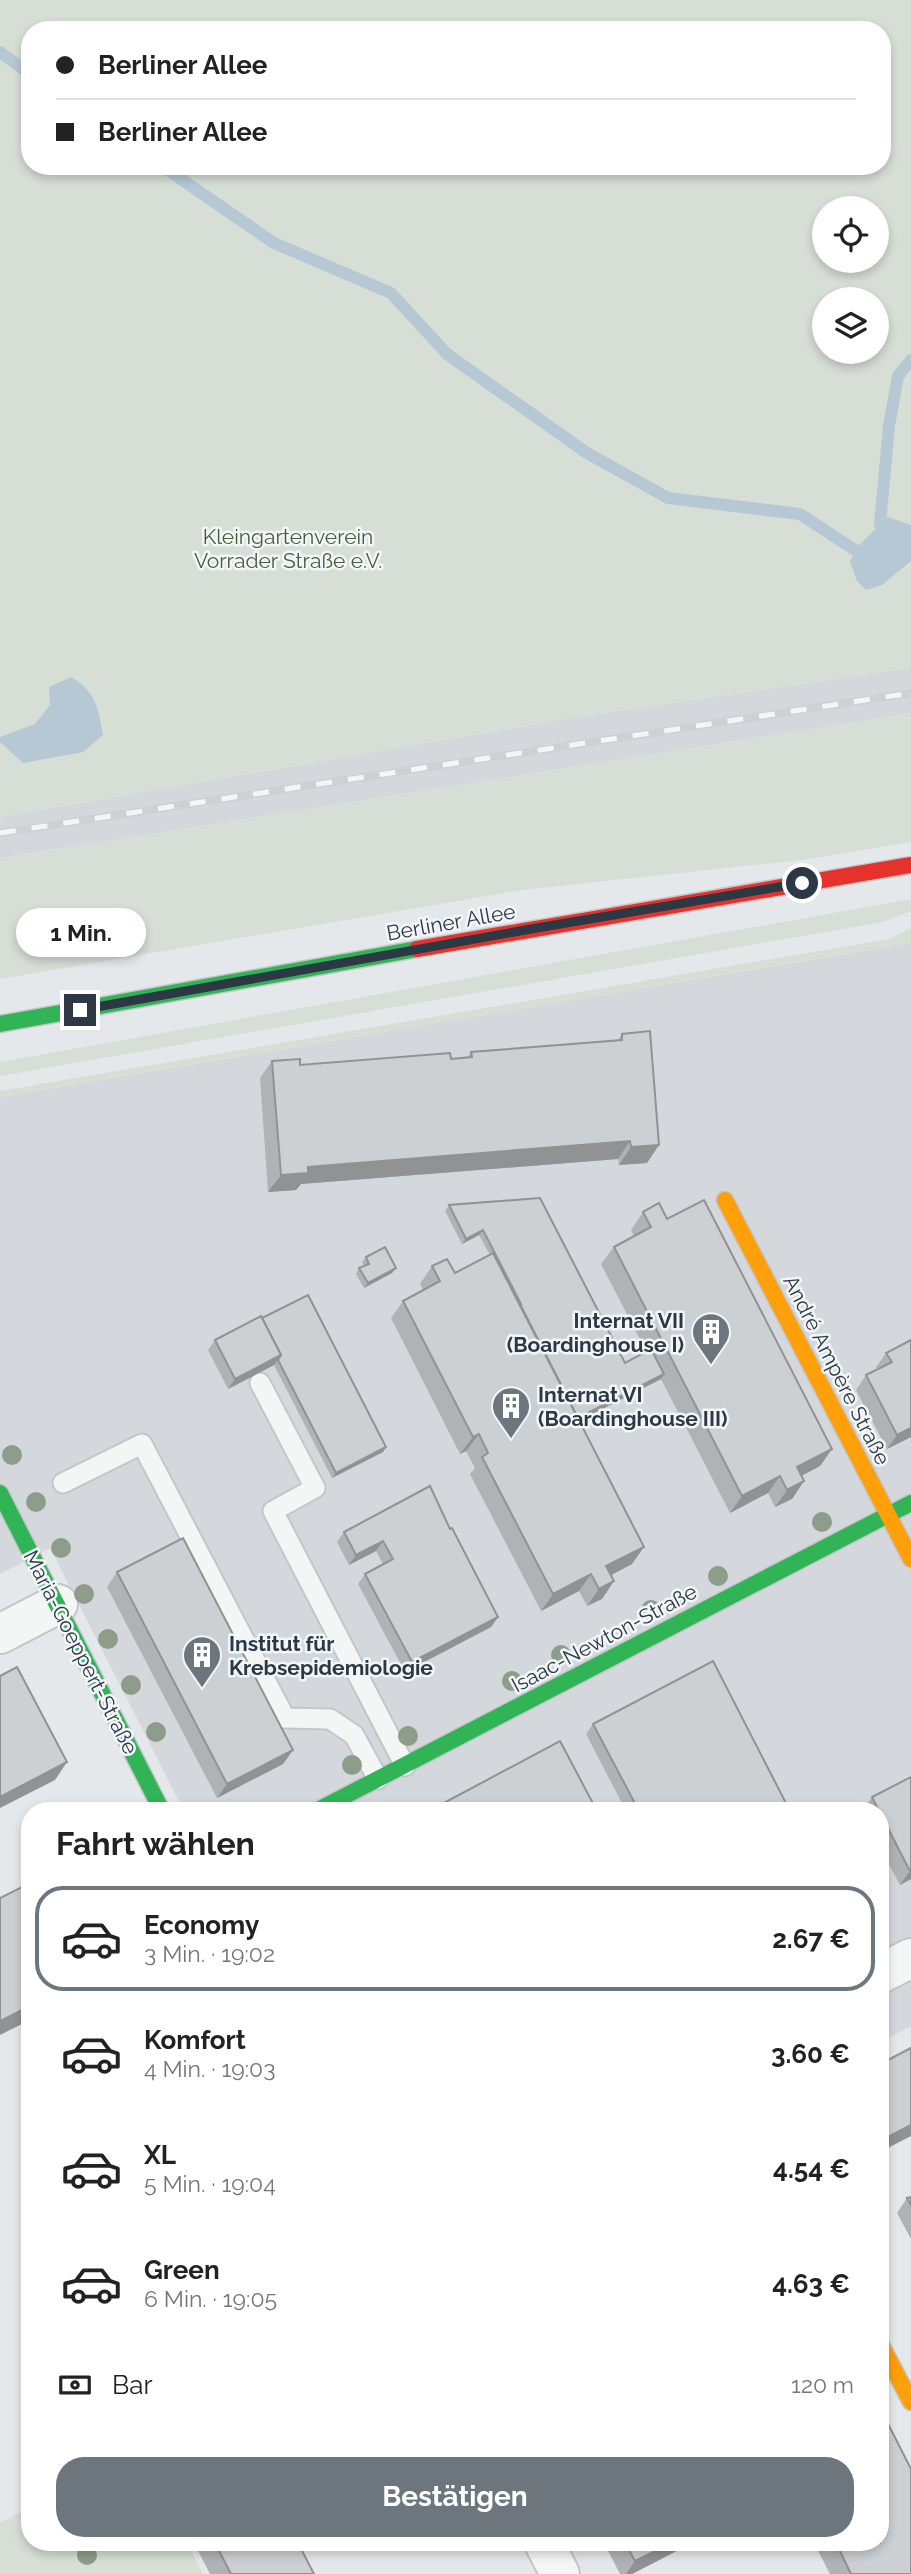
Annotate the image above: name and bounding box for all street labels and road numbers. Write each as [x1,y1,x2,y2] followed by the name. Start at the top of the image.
[385,898,517,946] street label: Berliner Allee
[778,1271,896,1469] street label: André Ampère Straße
[19,1546,143,1758] street label: Maria-Goeppert-Straße
[507,1579,701,1697] street label: Isaac-Newton-Straße

